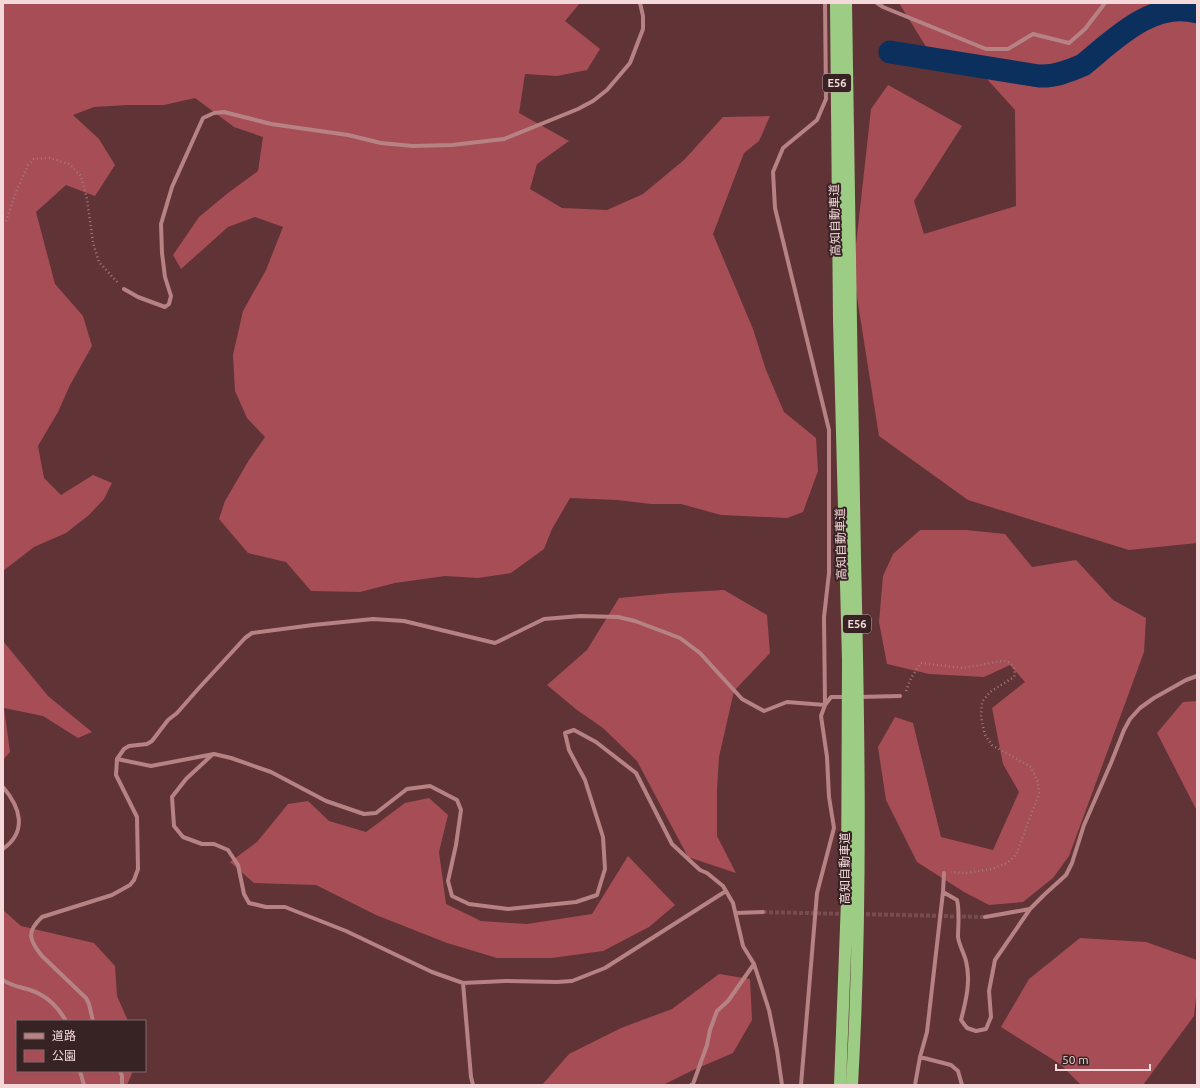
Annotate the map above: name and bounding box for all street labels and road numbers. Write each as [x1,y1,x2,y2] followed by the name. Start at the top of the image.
[823,74,851,92] road number: E56
[827,184,842,256] street label: 高知自動車道
[833,508,848,580] street label: 高知自動車道
[843,615,871,633] road number: E56
[838,832,851,904] street label: 高知自動車道

